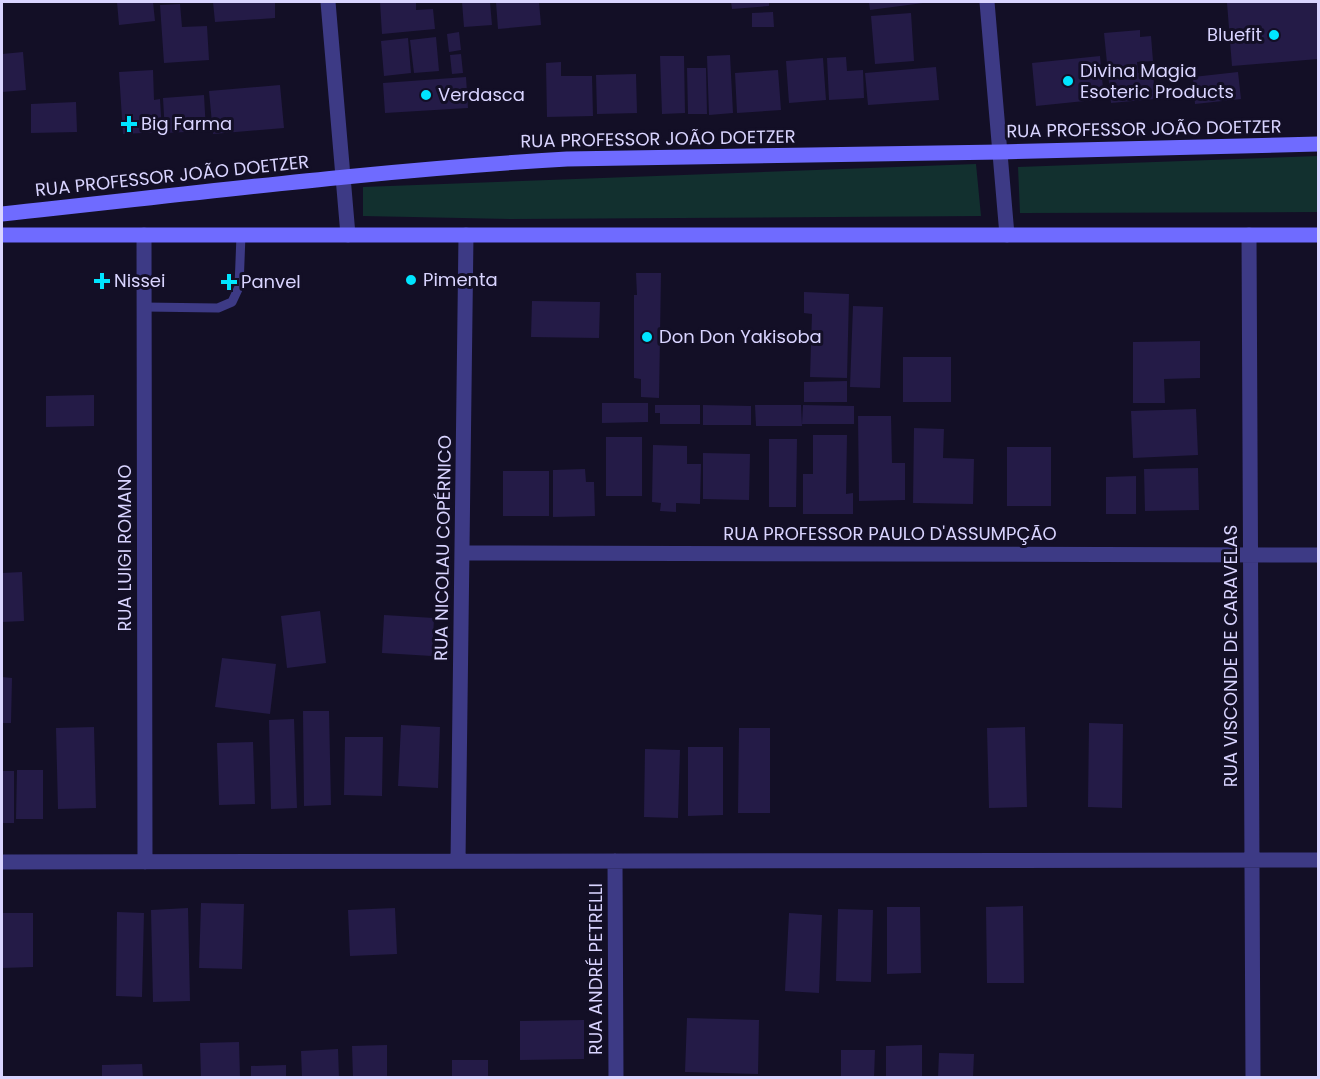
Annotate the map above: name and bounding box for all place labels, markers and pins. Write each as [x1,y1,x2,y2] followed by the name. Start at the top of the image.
[1207,22,1262,47] place label: Bluefit
[1267,28,1281,42] marker: Bluefit
[1080,58,1234,104] place label: Divina Magia Esoteric Products
[1061,74,1075,88] marker: Divina Magia Esoteric Products
[438,82,525,107] place label: Verdasca
[419,88,433,102] marker: Verdasca
[141,111,232,136] place label: Big Farma
[122,117,136,131] marker: Big Farma
[423,267,498,292] place label: Pimenta
[114,268,165,293] place label: Nissei
[241,269,301,294] place label: Panvel
[404,273,418,287] marker: Pimenta
[95,274,109,288] marker: Nissei
[222,275,236,289] marker: Panvel
[659,324,822,349] place label: Don Don Yakisoba
[640,330,654,344] marker: Don Don Yakisoba

